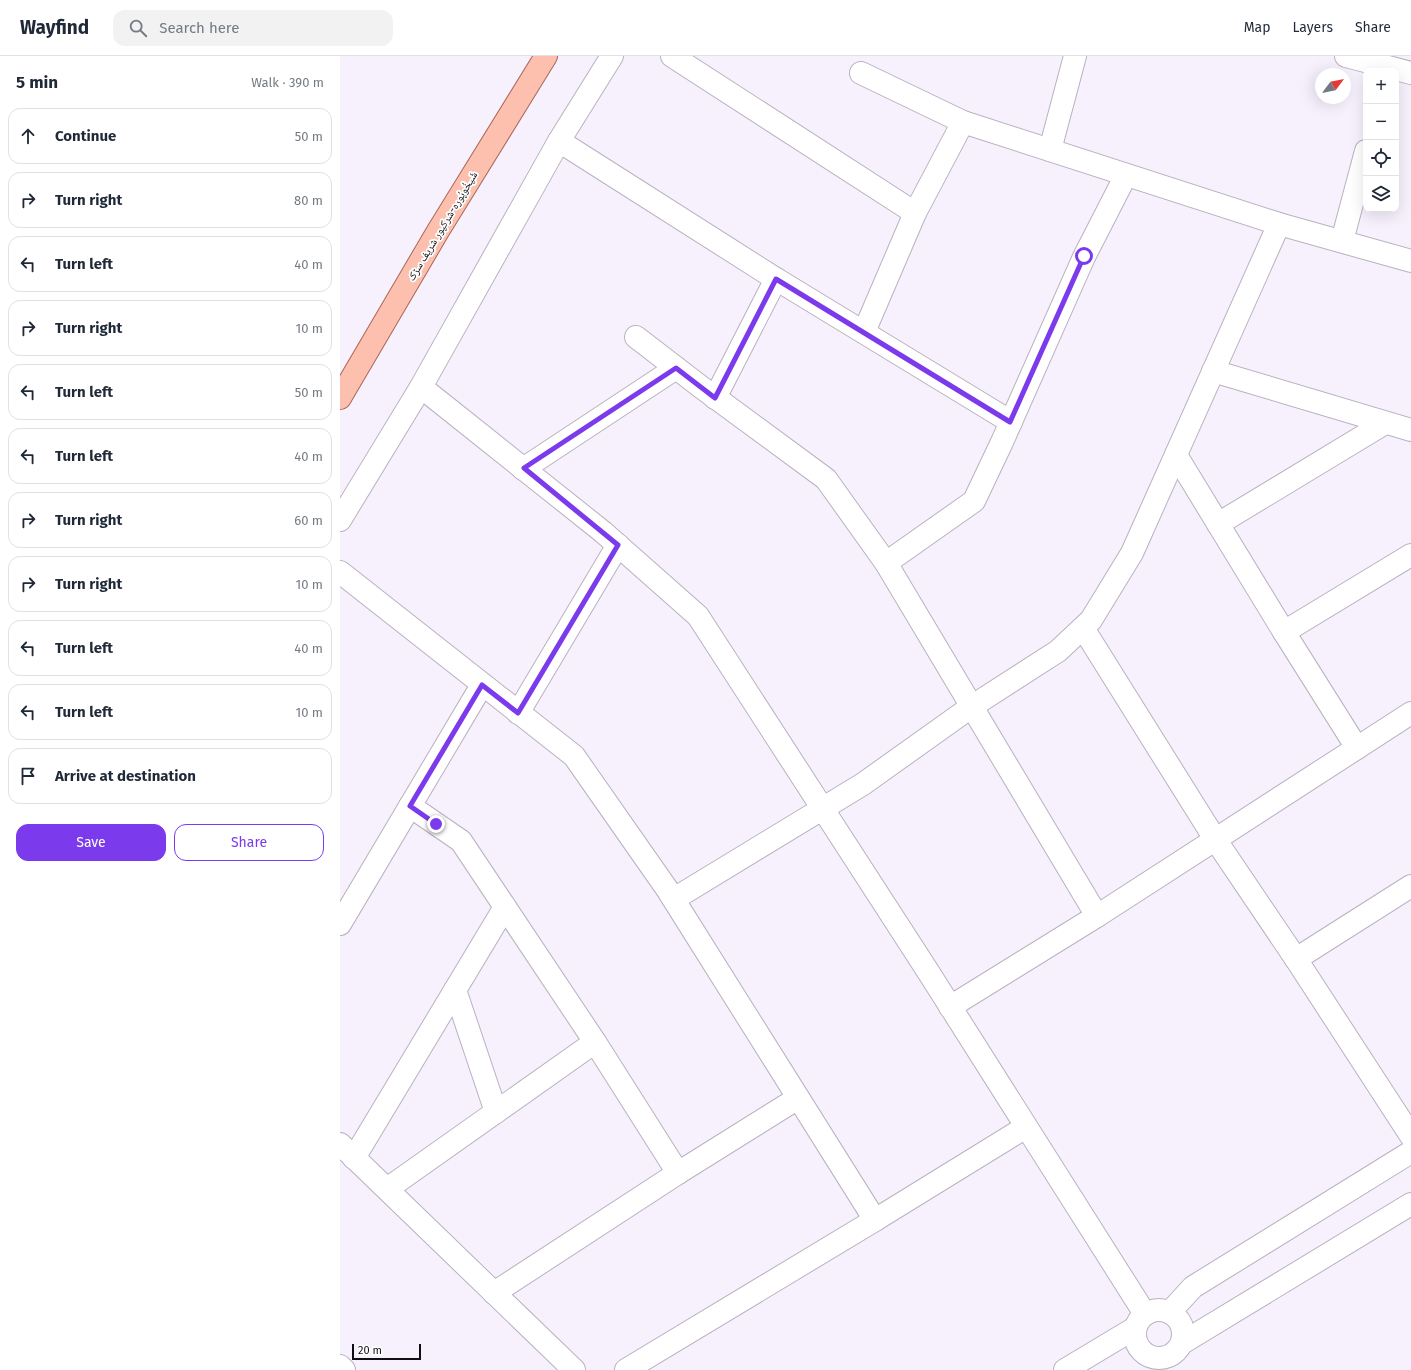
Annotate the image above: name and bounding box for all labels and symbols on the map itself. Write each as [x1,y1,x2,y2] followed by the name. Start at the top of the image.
[1315,68,1351,104] north arrow
[405,169,480,283] street label: شَيخُوپُورہ-شرکپور شریف سڑک
[1075,247,1093,265] route start
[427,815,445,833] route end
[352,1342,421,1361] scale bar

